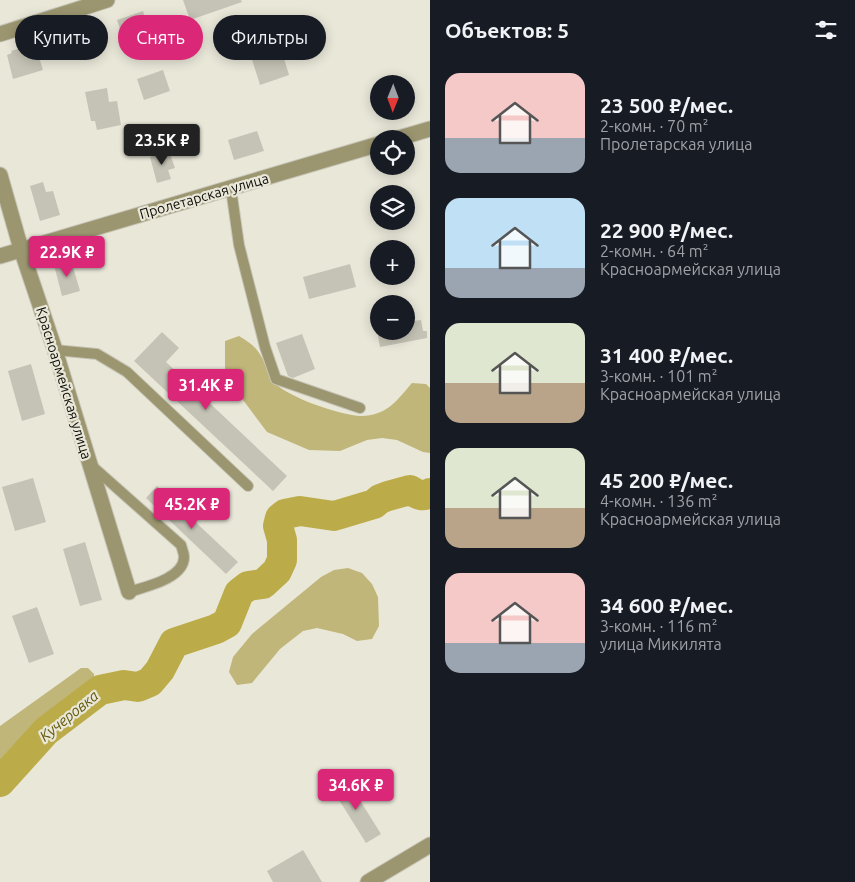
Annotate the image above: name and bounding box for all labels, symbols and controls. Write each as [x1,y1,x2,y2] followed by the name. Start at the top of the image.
[15,15,108,60] chip: Купить
[118,15,203,60] chip: Снять
[213,15,326,60] chip: Фильтры
[812,16,840,44] icon: filters
[445,18,569,42] text: Объектов: 5
[370,75,415,120] north arrow
[370,75,415,340] map controls
[485,93,545,153] icon: home
[600,93,733,117] text: 23 500 ₽/мес.
[600,117,708,135] text: 2-комн. · 70 m²
[116,124,208,166] pin: 23.5K ₽
[370,130,415,175] button: locate
[135,131,189,149] text: 23.5K ₽
[600,135,753,153] text: Пролетарская улица
[138,170,270,222] street label: Пролетарская улица
[370,185,415,230] button: layers
[485,218,545,278] icon: home
[600,218,733,242] text: 22 900 ₽/мес.
[21,236,113,278] pin: 22.9K ₽
[370,240,415,285] button: +
[600,242,708,260] text: 2-комн. · 64 m²
[40,243,94,261] text: 22.9K ₽
[600,260,781,278] text: Красноармейская улица
[370,295,415,340] button: −
[33,305,95,461] street label: Красноармейская улица
[485,343,545,403] icon: home
[600,343,733,367] text: 31 400 ₽/мес.
[600,367,717,385] text: 3-комн. · 101 m²
[160,368,252,411] pin: 31.4K ₽
[179,376,233,394] text: 31.4K ₽
[600,385,781,403] text: Красноармейская улица
[485,468,545,528] icon: home
[600,468,733,492] text: 45 200 ₽/мес.
[146,488,238,530] pin: 45.2K ₽
[600,492,717,510] text: 4-комн. · 136 m²
[165,495,219,513] text: 45.2K ₽
[600,510,781,528] text: Красноармейская улица
[485,593,545,653] icon: home
[600,593,733,617] text: 34 600 ₽/мес.
[600,617,717,635] text: 3-комн. · 116 m²
[600,635,722,653] text: улица Микилята
[36,687,102,745] water label: Кучеровка
[310,768,402,811] pin: 34.6K ₽
[329,776,383,794] text: 34.6K ₽

